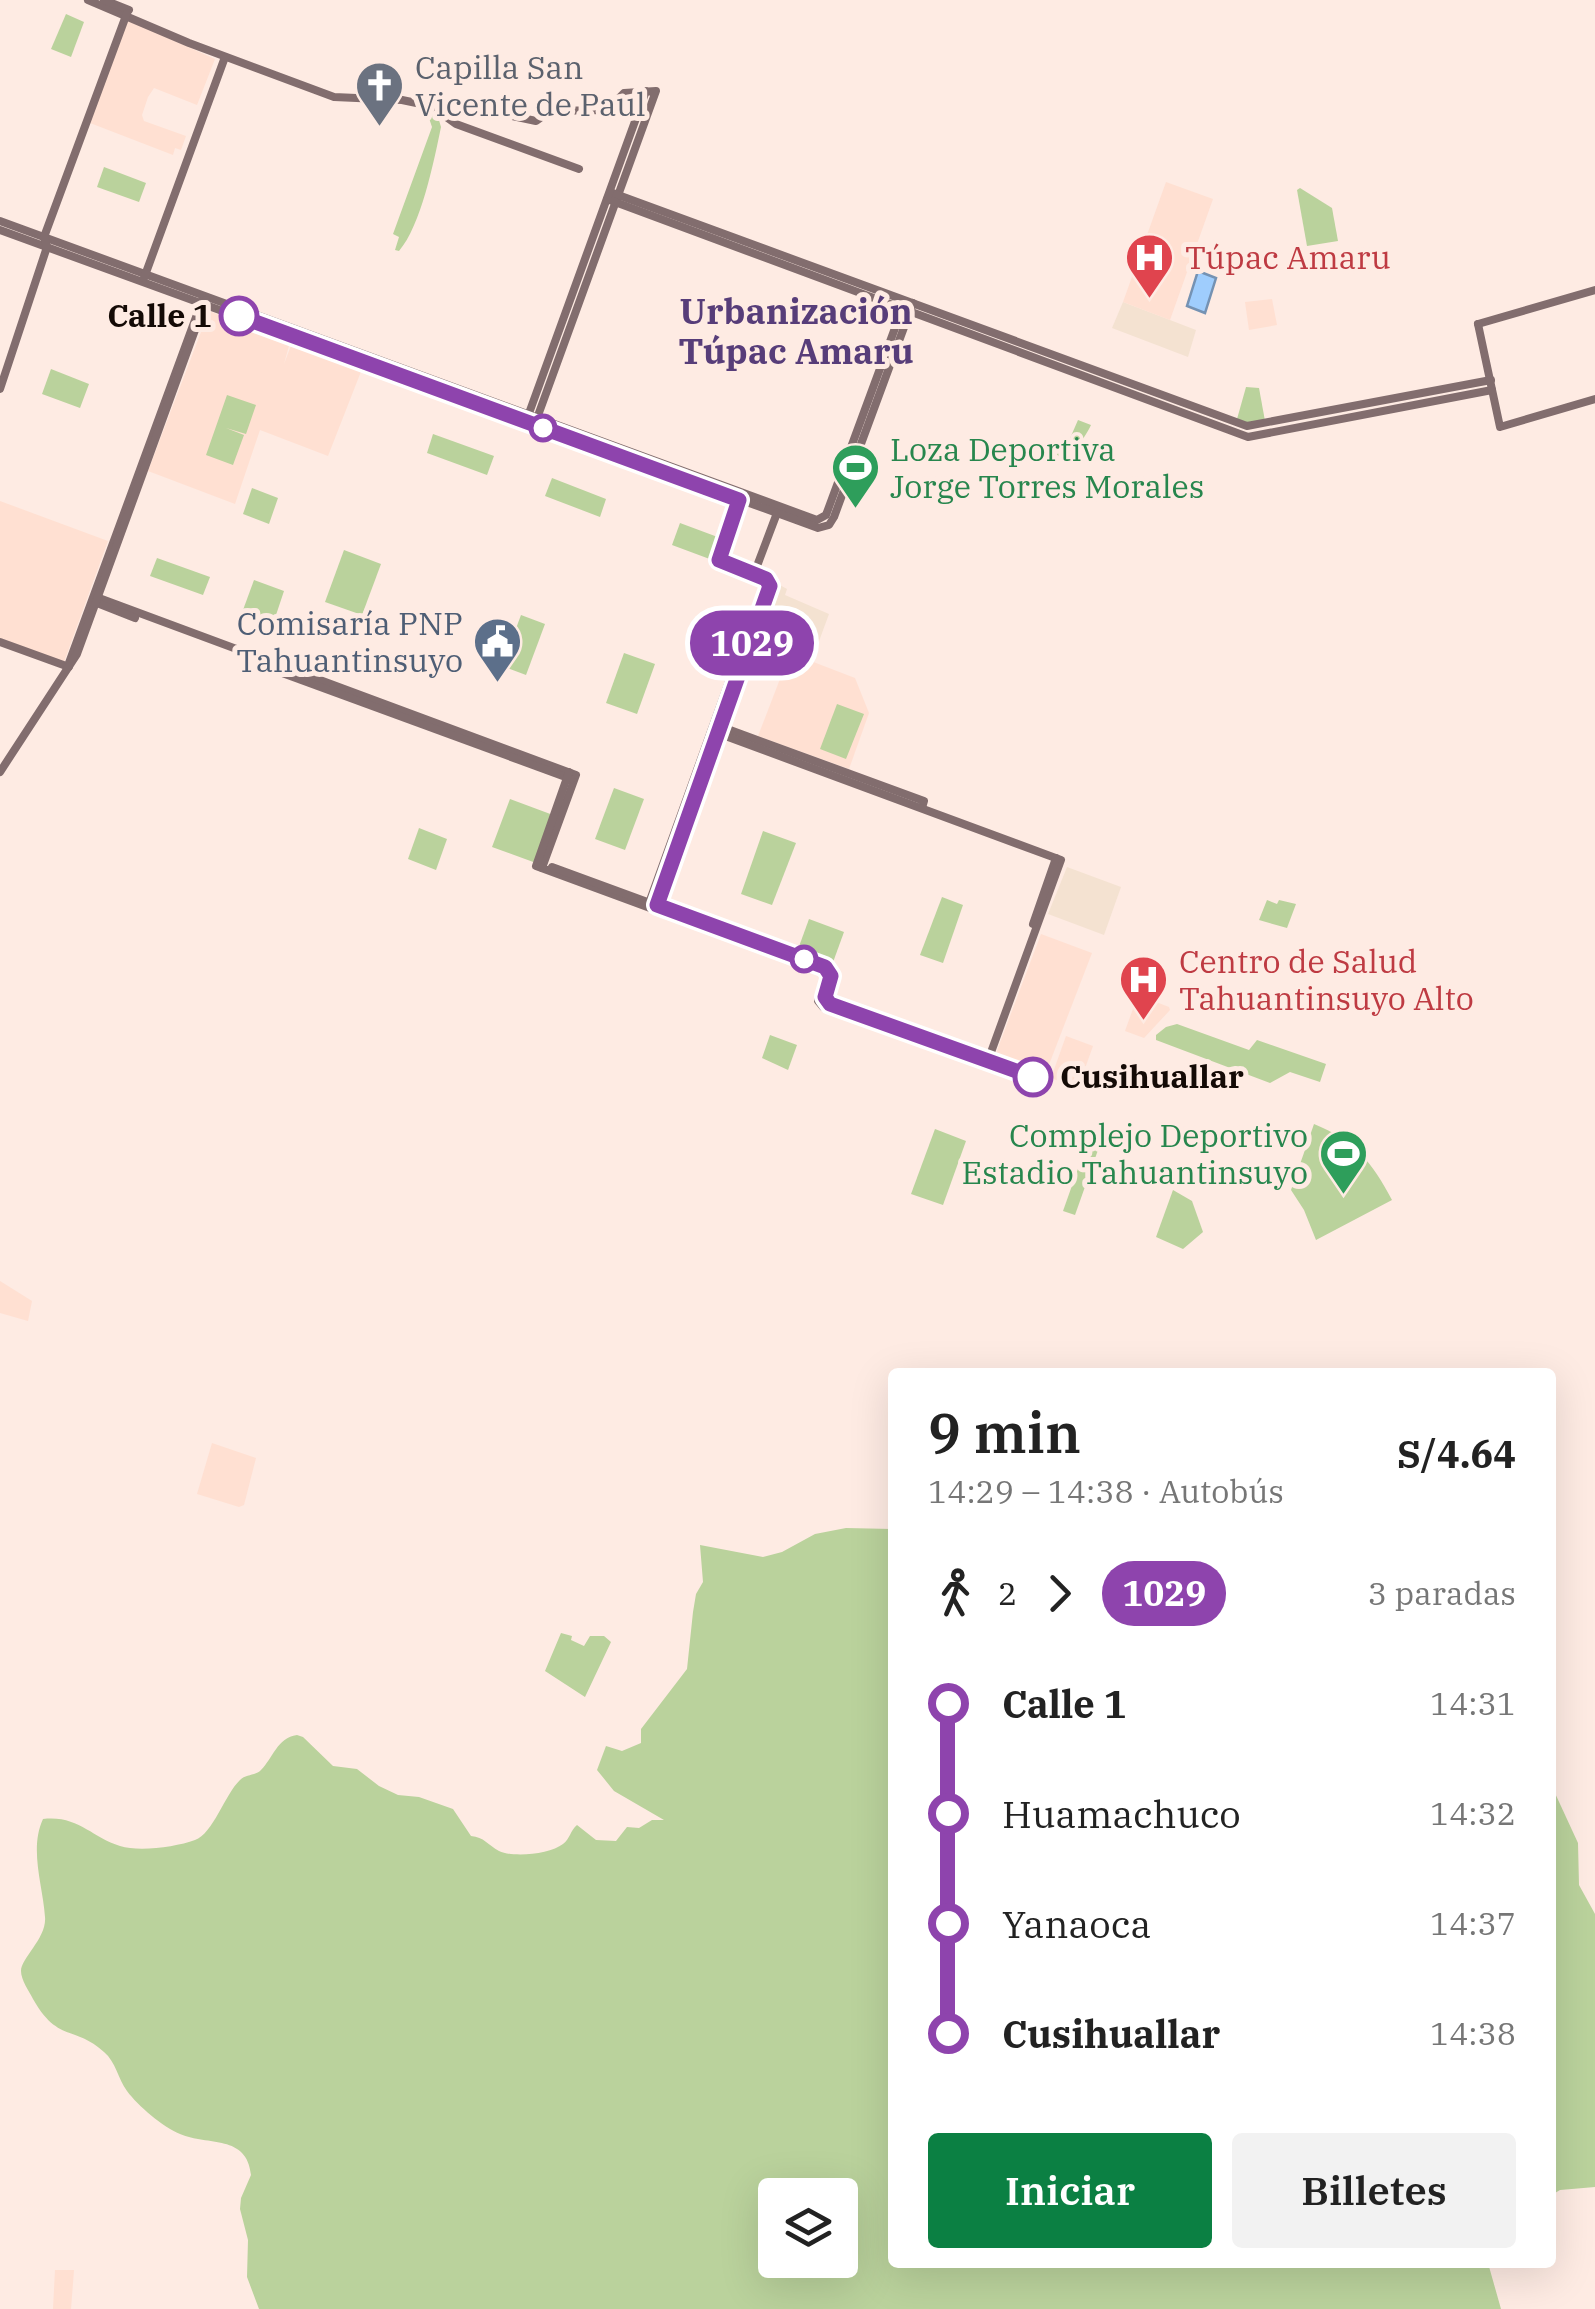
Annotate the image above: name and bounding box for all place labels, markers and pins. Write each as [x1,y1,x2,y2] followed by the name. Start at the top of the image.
[415,46,646,125] place label: Capilla San Vicente de Paul
[354,60,406,128] church icon: Capilla San Vicente de Paul
[1124,232,1176,300] hospital icon: Túpac Amaru
[1185,236,1391,278] place label: Túpac Amaru
[107,294,212,336] place label: Calle 1
[220,297,258,335] marker: Calle 1
[530,415,556,441] unlabelled marker
[890,428,1204,507] place label: Loza Deportiva Jorge Torres Morales
[829,442,881,510] sports icon: Loza Deportiva Jorge Torres Morales
[236,602,463,681] place label: Comisaría PNP Tahuantinsuyo
[472,616,524,684] public building icon: Comisaría PNP Tahuantinsuyo
[1179,940,1474,1019] place label: Centro de Salud Tahuantinsuyo Alto
[791,946,817,972] unlabelled marker
[1118,954,1170,1022] hospital icon: Centro de Salud Tahuantinsuyo Alto
[1060,1055,1244,1097] place label: Cusihuallar
[1014,1058,1052,1096] marker: Cusihuallar
[962,1114,1308,1193] place label: Complejo Deportivo Estadio Tahuantinsuyo
[1317,1128,1369,1196] sports icon: Complejo Deportivo Estadio Tahuantinsuyo

